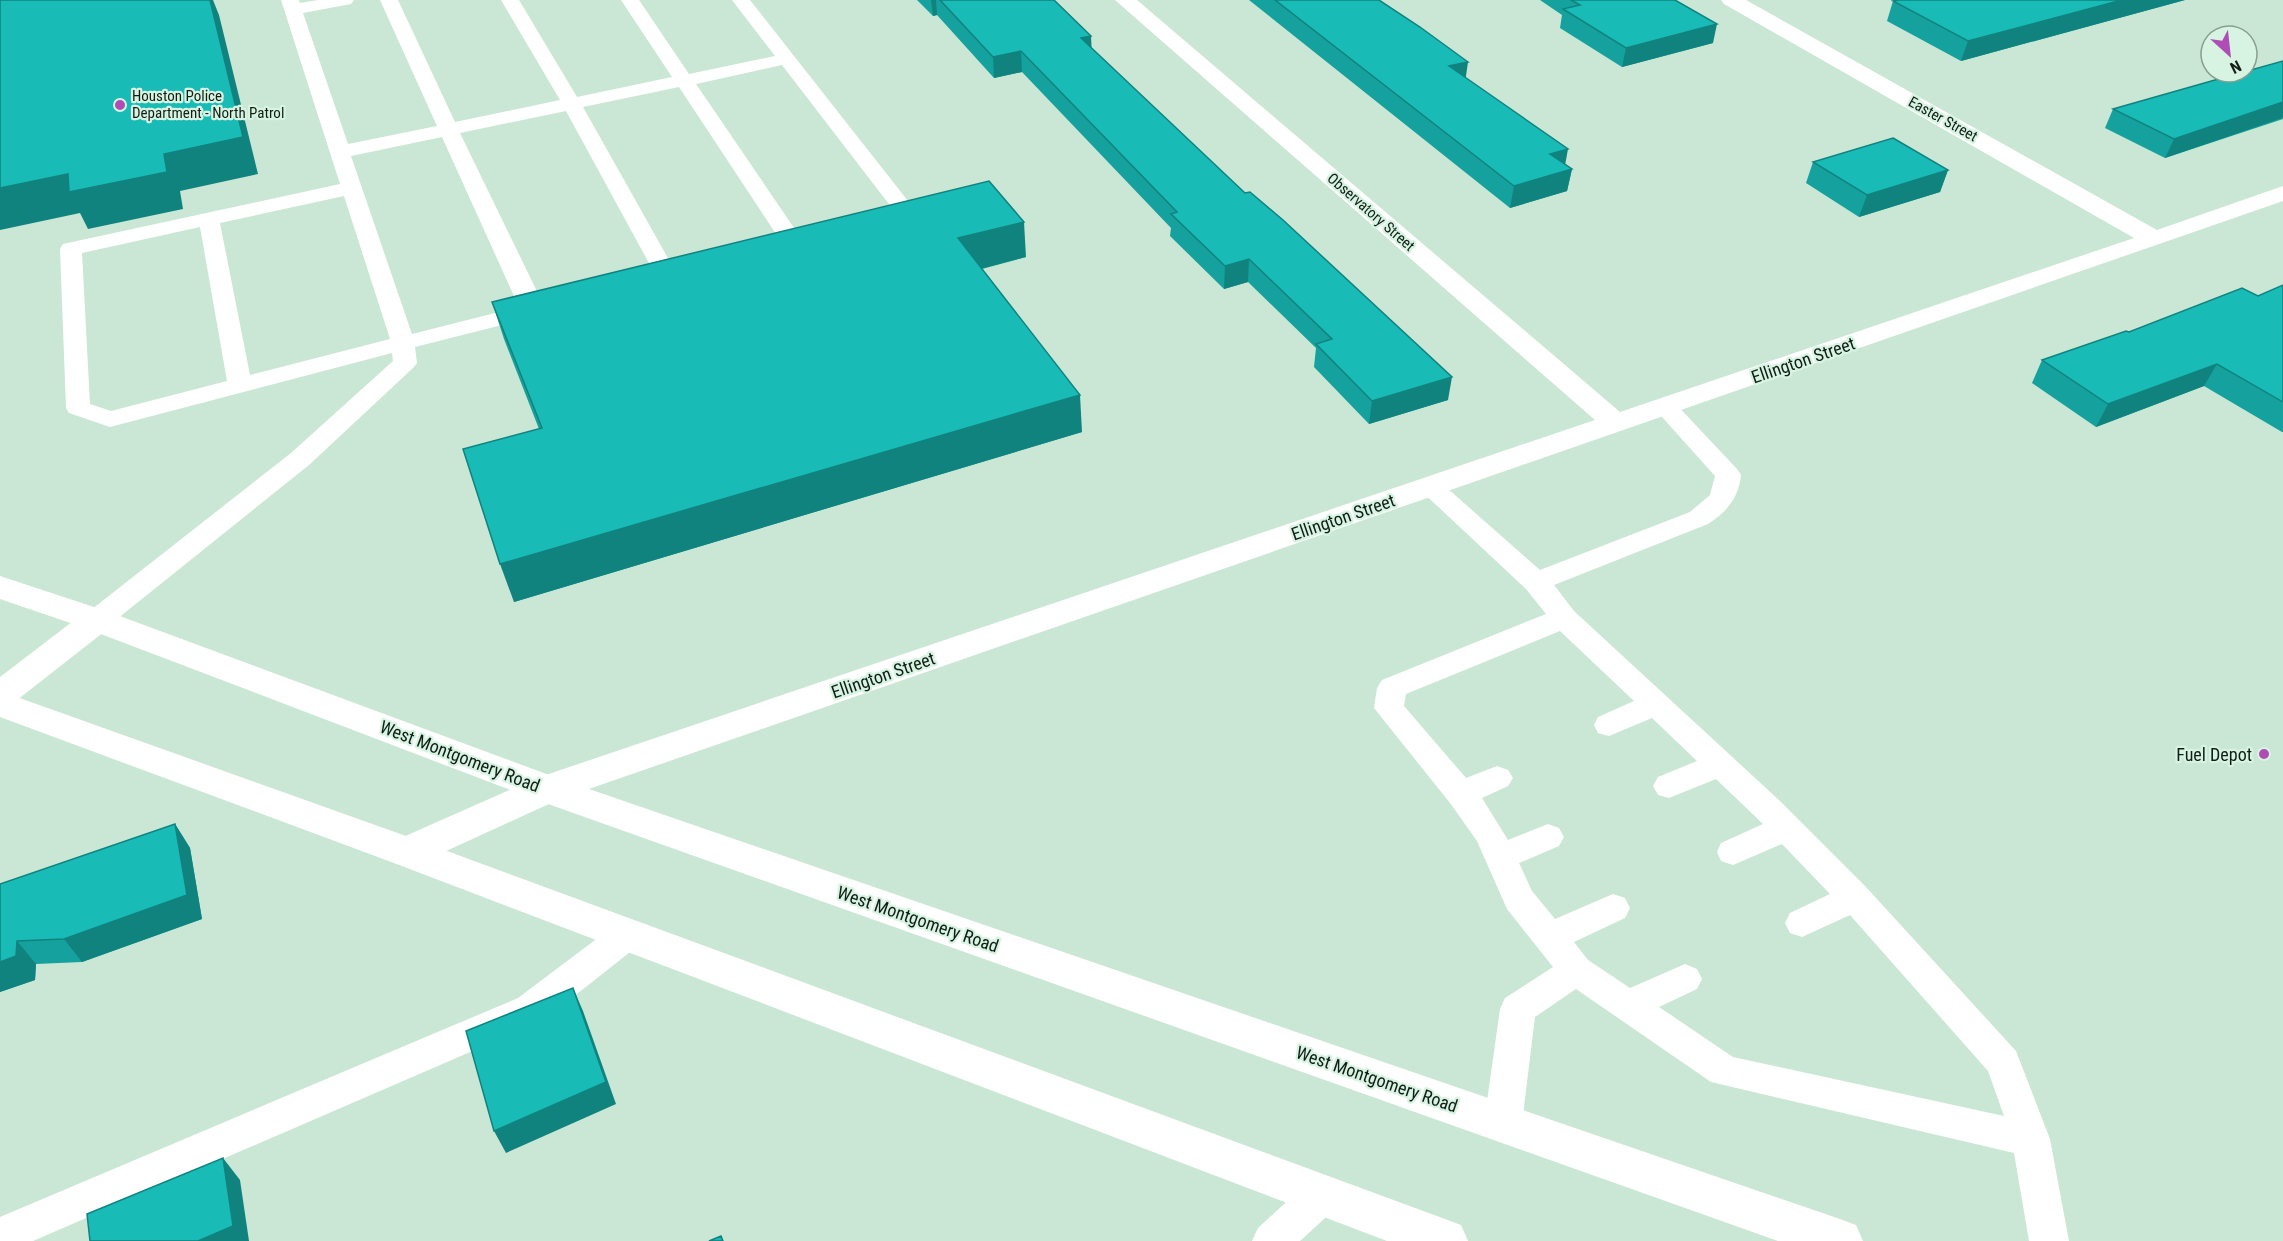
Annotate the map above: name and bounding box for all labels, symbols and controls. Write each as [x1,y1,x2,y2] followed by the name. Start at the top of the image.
[2199,24,2259,84] north arrow
[2227,56,2244,78] text: N
[132,87,284,122] place label: Houston Police Department - North Patrol
[1905,93,1981,145] street label: Easter Street
[113,98,127,112] marker: Houston Police Department - North Patrol
[1324,169,1418,255] street label: Observatory Street
[1748,332,1858,388] street label: Ellington Street
[1288,489,1398,545] street label: Ellington Street
[828,647,938,703] street label: Ellington Street
[377,716,543,796] street label: West Montgomery Road
[2176,744,2252,765] place label: Fuel Depot
[2257,747,2271,761] marker: Fuel Depot
[834,881,1002,957] street label: West Montgomery Road
[1293,1041,1461,1117] street label: West Montgomery Road

